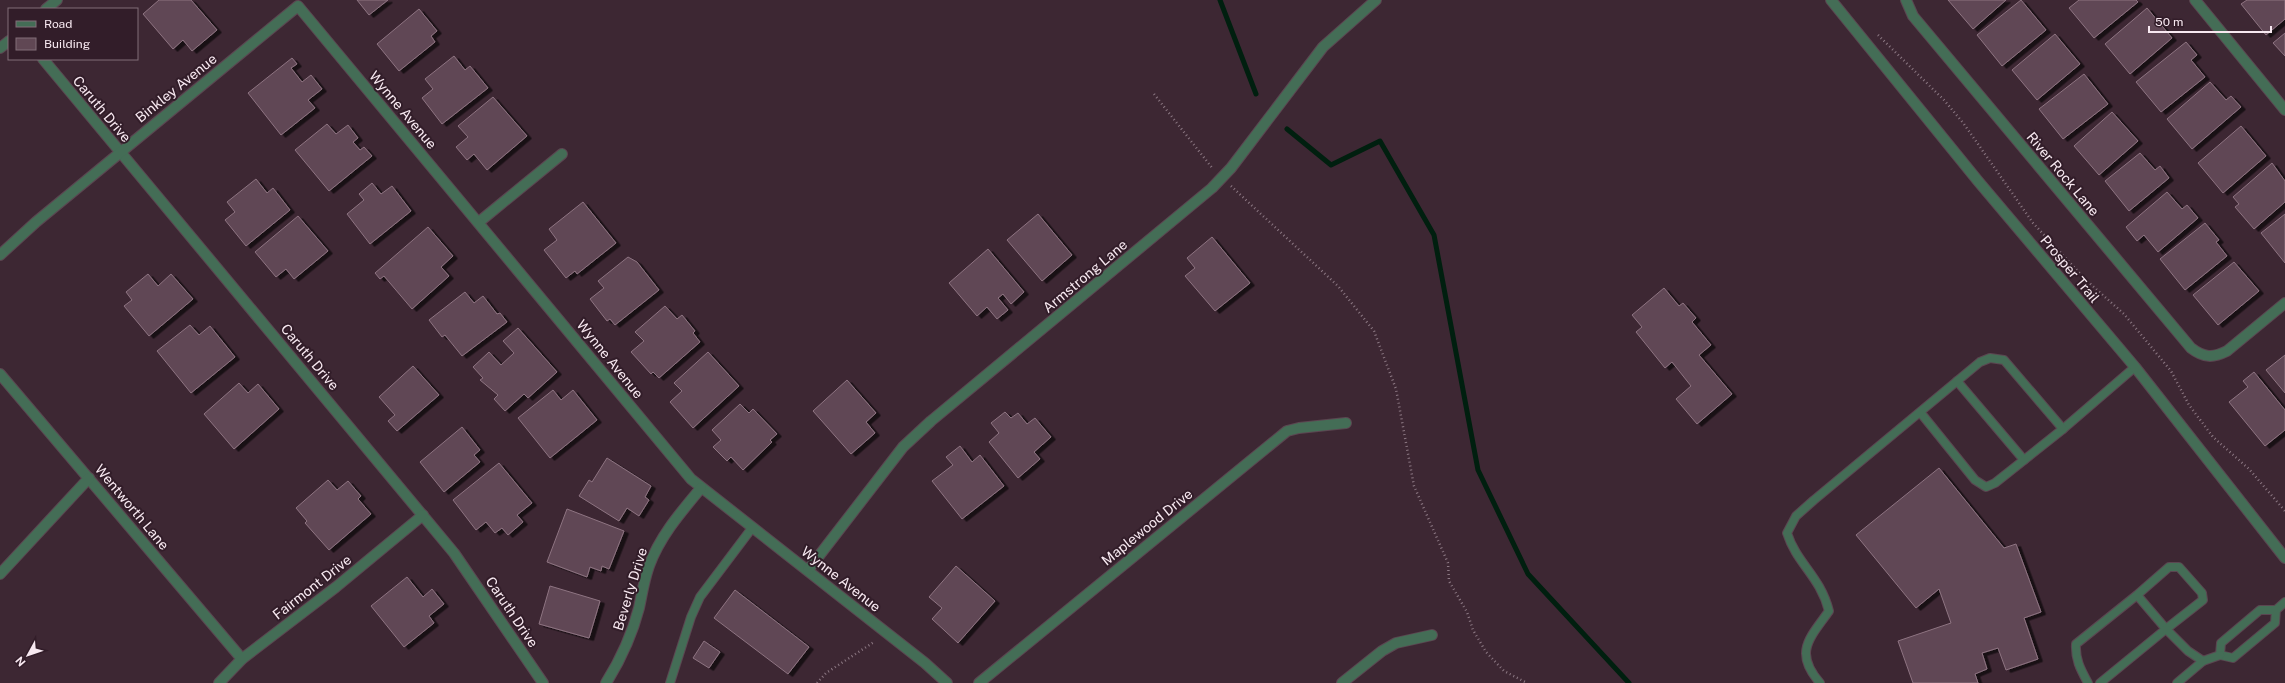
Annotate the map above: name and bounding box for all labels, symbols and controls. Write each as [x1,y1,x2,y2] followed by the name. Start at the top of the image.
[8,8,138,60] legend
[2149,8,2271,34] scale bar
[2155,15,2183,29] text: 50 m
[44,17,72,31] text: Road
[44,37,90,51] text: Building
[132,50,220,126] street label: Binkley Avenue
[366,68,440,152] street label: Wynne Avenue
[70,73,134,145] street label: Caruth Drive
[2023,129,2103,219] street label: River Rock Lane
[2037,232,2103,306] street label: Prosper Trail
[1040,236,1130,316] street label: Armstrong Lane
[573,317,647,402] street label: Wynne Avenue
[278,321,342,393] street label: Caruth Drive
[92,461,172,553] street label: Wentworth Lane
[1098,485,1196,568] street label: Maplewood Drive
[798,543,884,615] street label: Wynne Avenue
[610,546,650,632] street label: Beverly Drive
[270,551,354,623] street label: Fairmont Drive
[483,574,541,650] street label: Caruth Drive
[8,635,48,675] north arrow
[13,654,28,669] text: N

